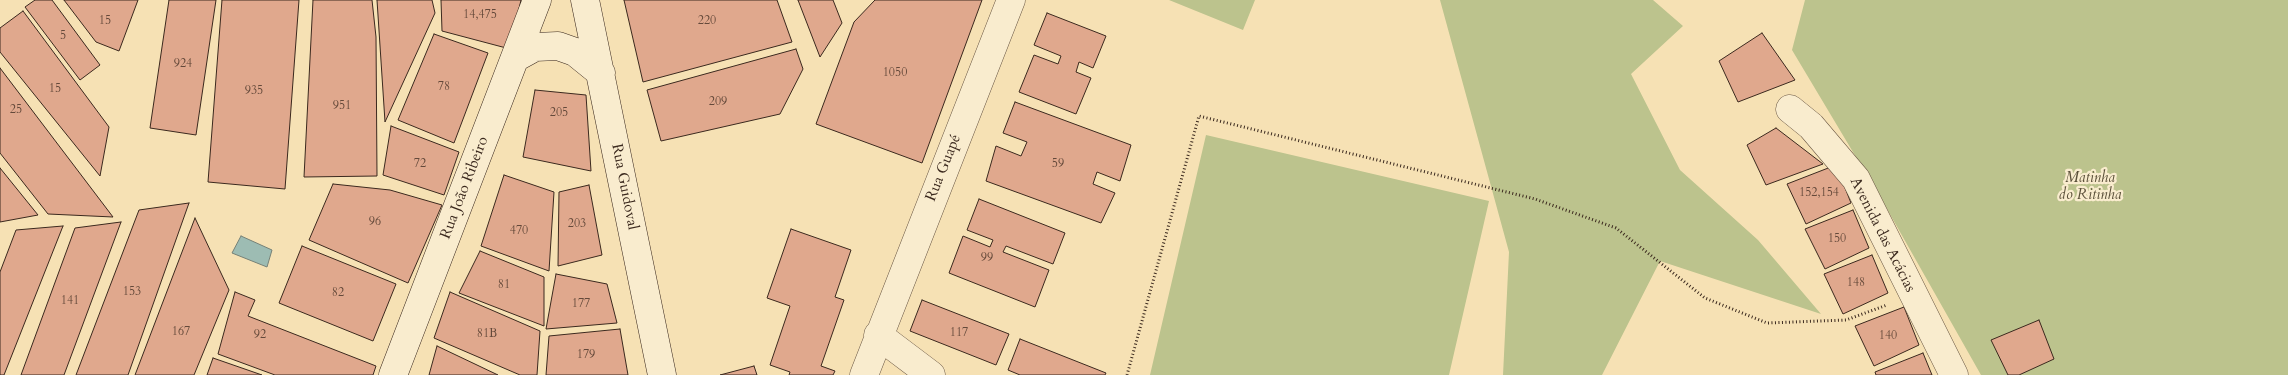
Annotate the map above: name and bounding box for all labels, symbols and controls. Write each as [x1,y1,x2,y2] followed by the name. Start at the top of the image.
[463,8,497,22] house number: 14,475
[99,14,111,28] house number: 15
[698,14,716,28] house number: 220
[60,29,66,43] house number: 5
[174,57,192,71] house number: 924
[883,66,907,80] house number: 1050
[438,80,450,94] house number: 78
[49,82,61,96] house number: 15
[245,84,263,98] house number: 935
[709,95,727,109] house number: 209
[333,99,351,113] house number: 951
[10,103,22,117] house number: 25
[550,106,568,120] house number: 205
[922,132,966,204] street label: Rua Guapé
[437,134,493,242] street label: Rua João Ribeiro
[607,142,641,232] street label: Rua Guidoval
[414,157,426,171] house number: 72
[1052,157,1064,171] house number: 59
[2058,170,2122,205] park label: Matinha do Ritinha
[1845,175,1919,295] street label: Avenida das Acácias
[1799,186,1839,200] house number: 152,154
[369,215,381,229] house number: 96
[568,217,586,231] house number: 203
[510,224,528,238] house number: 470
[1828,232,1846,246] house number: 150
[981,251,993,265] house number: 99
[1847,276,1865,290] house number: 148
[498,278,510,292] house number: 81
[123,285,141,299] house number: 153
[332,286,344,300] house number: 82
[61,294,79,308] house number: 141
[572,297,590,311] house number: 177
[172,325,190,339] house number: 167
[950,326,968,340] house number: 117
[477,327,497,341] house number: 81B
[254,328,266,342] house number: 92
[1879,329,1897,343] house number: 140
[577,348,595,362] house number: 179

